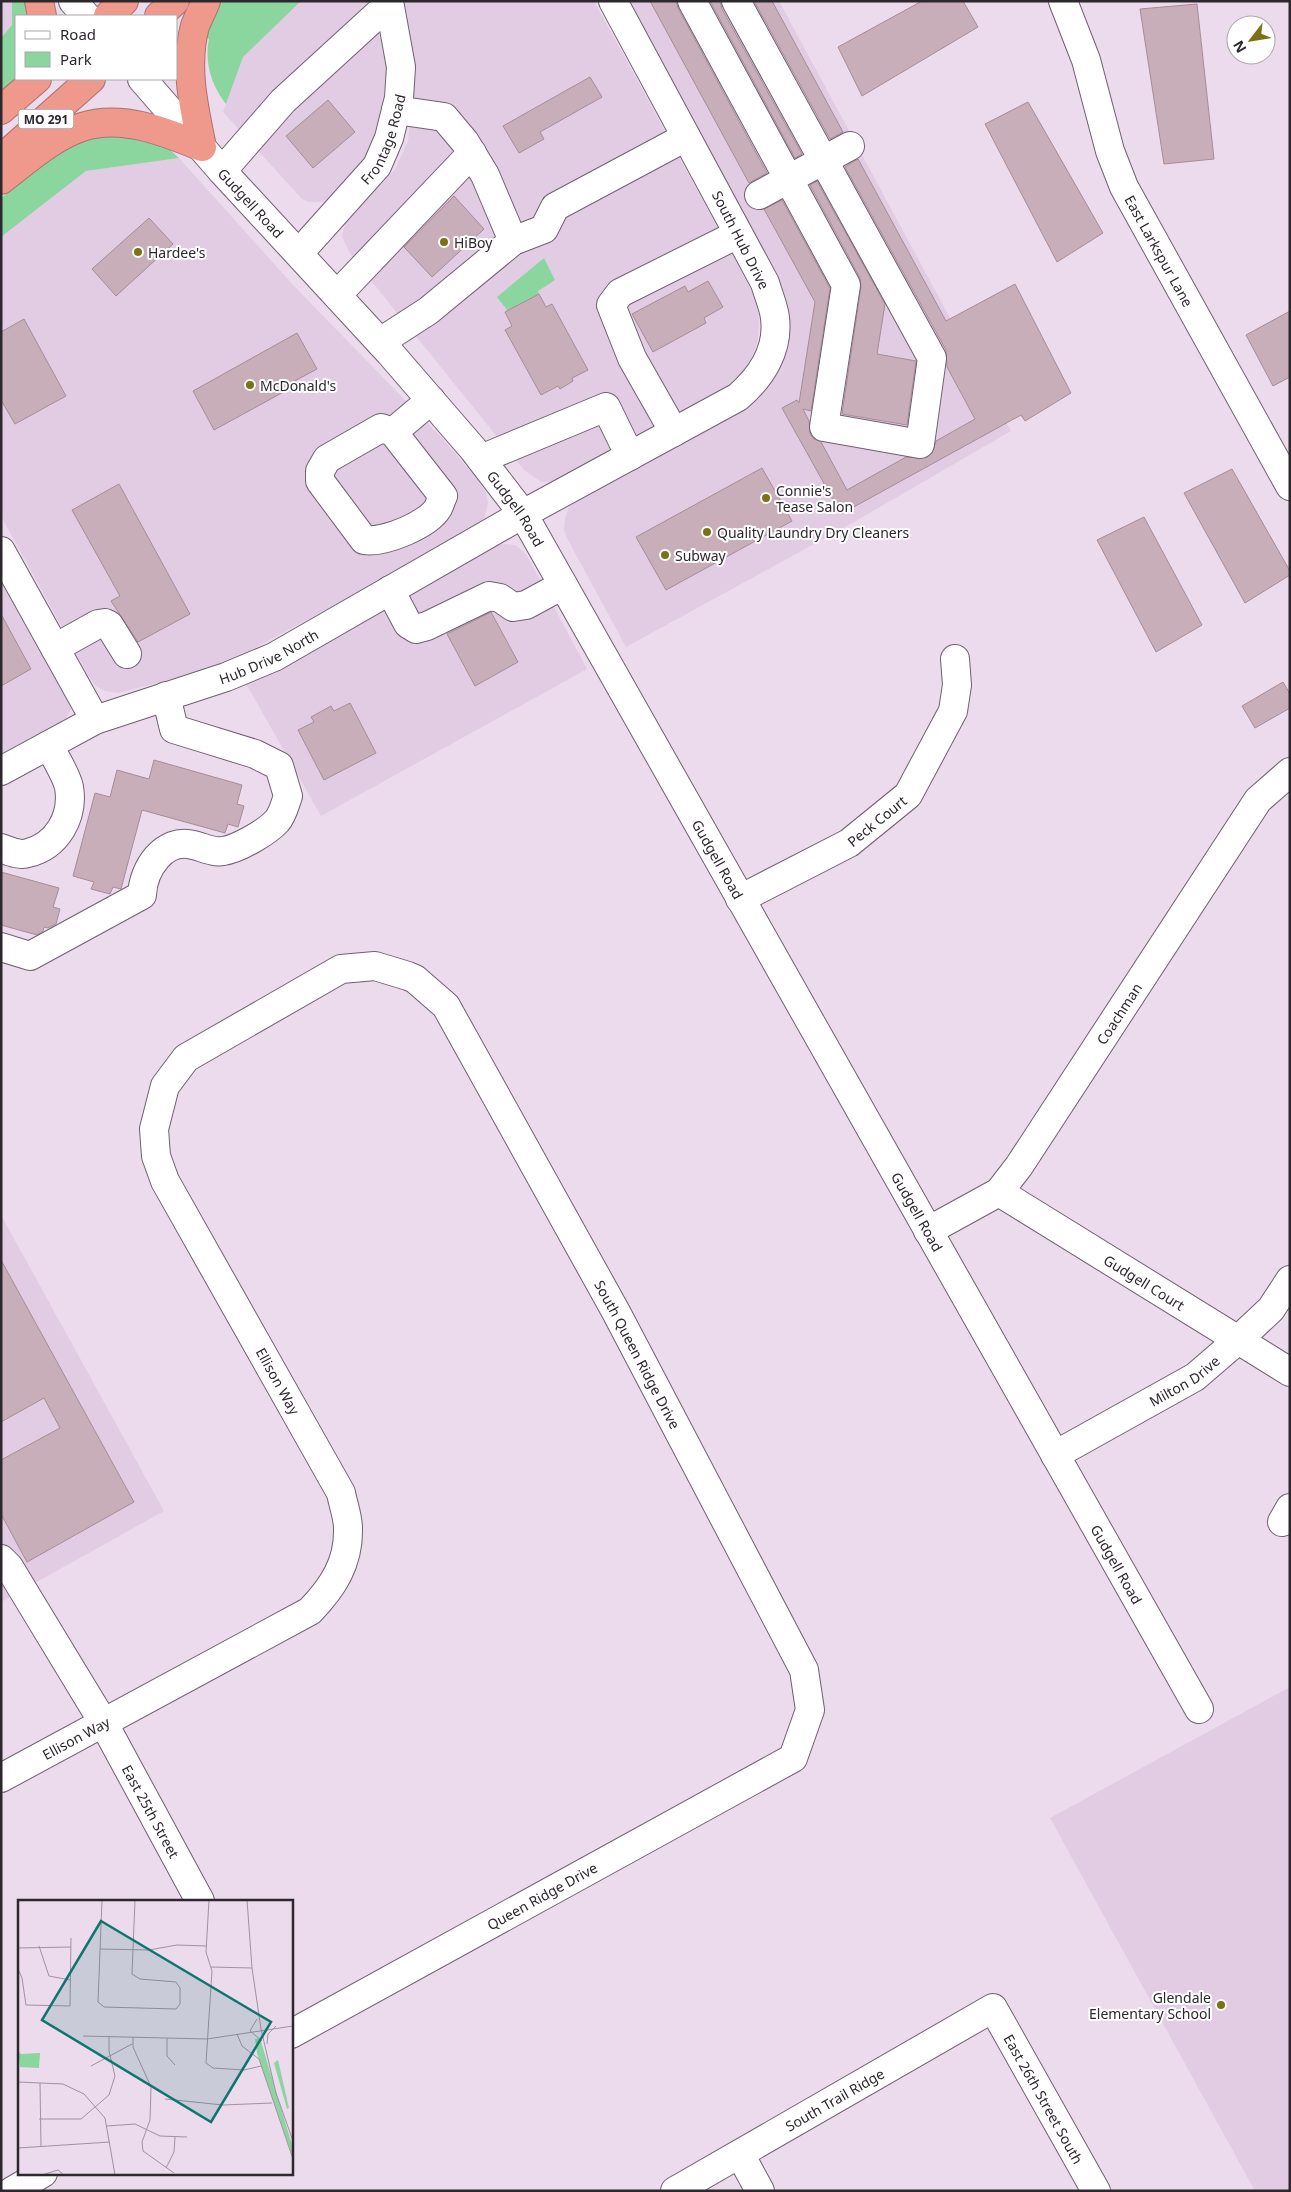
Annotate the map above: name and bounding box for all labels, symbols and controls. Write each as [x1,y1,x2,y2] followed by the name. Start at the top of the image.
[15,15,178,80] legend
[1226,15,1276,65] north arrow
[60,24,96,44] text: Road
[1228,37,1251,57] text: N
[60,49,92,69] text: Park
[356,92,409,188] street label: Frontage Road
[18,110,74,128] road number: MO 291
[214,164,288,242] street label: Gudgell Road
[708,188,774,293] street label: South Hub Drive
[1121,192,1198,310] street label: East Larkspur Lane
[454,233,493,252] place label: HiBoy
[438,236,450,248] marker: HiBoy
[148,243,206,262] place label: Hardee's
[132,246,144,258] marker: Hardee's
[260,376,337,395] place label: McDonald's
[244,379,256,391] marker: McDonald's
[483,466,549,550] street label: Gudgell Road
[776,481,853,516] place label: Connie's Tease Salon
[760,492,772,504] marker: Connie's Tease Salon
[717,523,909,542] place label: Quality Laundry Dry Cleaners
[701,526,713,538] marker: Quality Laundry Dry Cleaners
[675,546,727,565] place label: Subway
[659,549,671,561] marker: Subway
[216,624,321,688] street label: Hub Drive North
[843,791,910,850] street label: Peck Court
[688,816,748,902] street label: Gudgell Road
[1091,979,1146,1048] street label: Coachman
[888,1168,948,1255] street label: Gudgell Road
[1100,1250,1188,1314] street label: Gudgell Court
[591,1277,685,1432] street label: South Queen Ridge Drive
[252,1344,305,1419] street label: Ellison Way
[1145,1351,1223,1410] street label: Milton Drive
[1087,1521,1147,1607] street label: Gudgell Road
[39,1711,114,1764] street label: Ellison Way
[118,1761,184,1861] street label: East 25th Street
[483,1858,601,1934] street label: Queen Ridge Drive
[18,1900,292,2174] inset map
[1089,1988,1211,2023] place label: Glendale Elementary School
[1215,1999,1227,2011] marker: Glendale Elementary School
[1000,2031,1088,2167] street label: East 26th Street South
[782,2063,887,2135] street label: South Trail Ridge

